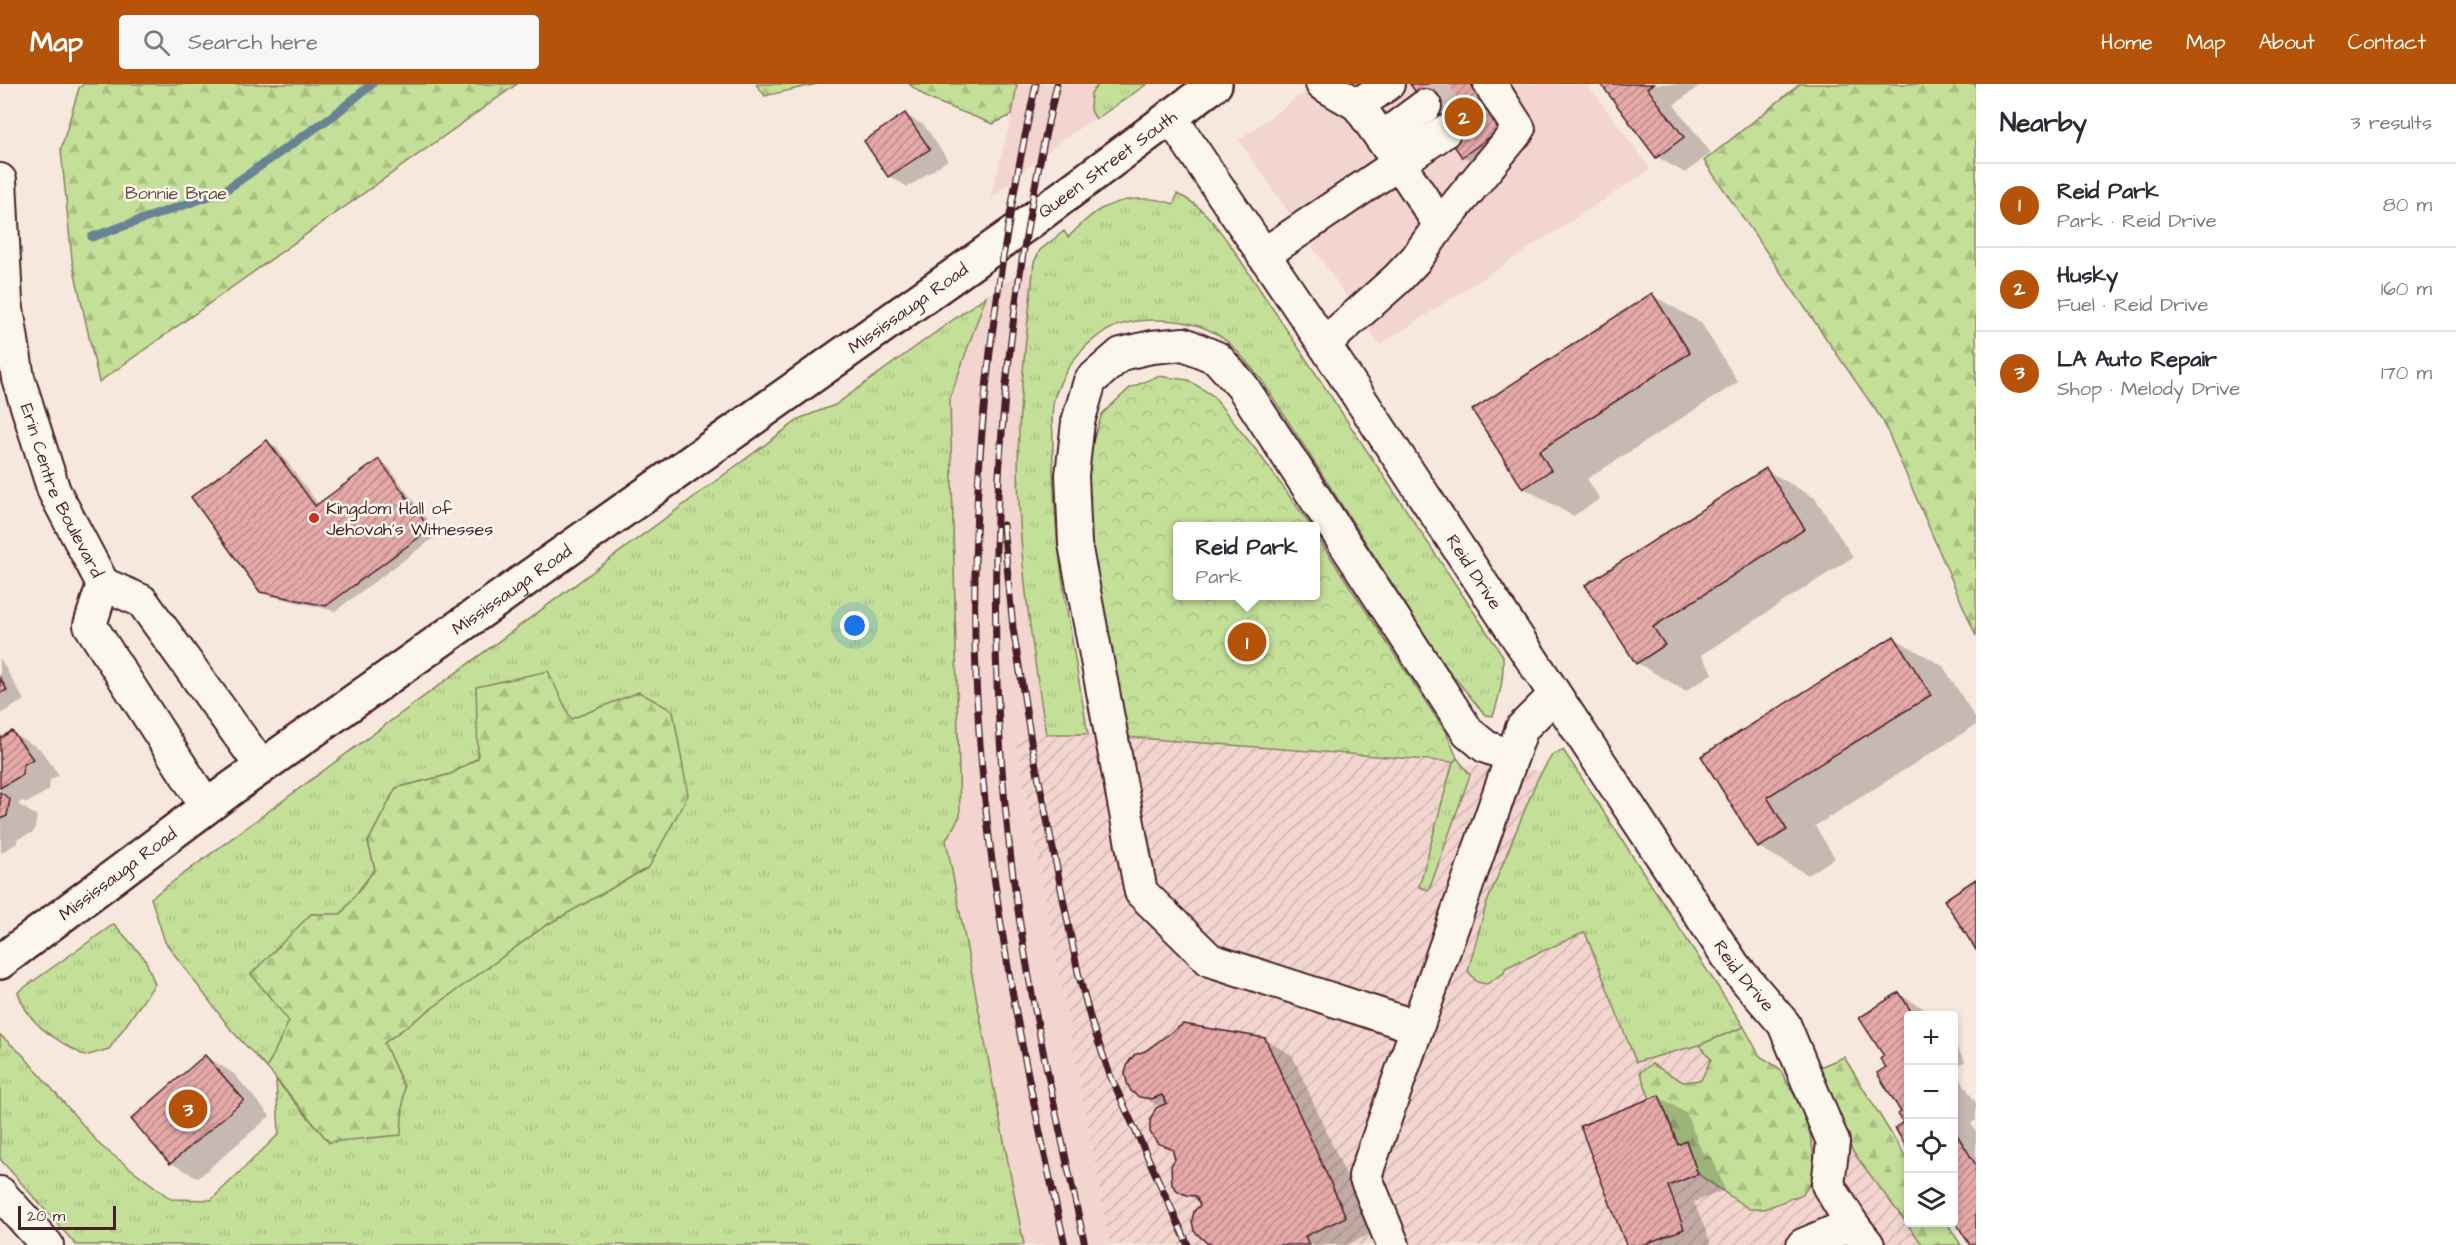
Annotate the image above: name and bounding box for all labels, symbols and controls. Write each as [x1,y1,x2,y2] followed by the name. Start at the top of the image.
[119,15,539,69] search box
[30,23,83,62] text: Map
[140,26,173,59] icon: search
[188,27,318,58] text: Search here
[2101,28,2153,57] text: Home
[2186,28,2226,57] text: Map
[2259,28,2315,57] text: About
[2348,28,2426,57] text: Contact
[1444,94,1484,140] pin: 2
[1033,104,1182,224] street label: Queen Street South
[2000,105,2087,141] text: Nearby
[2350,109,2432,137] text: 3 results
[2057,176,2159,207] text: Reid Park
[125,181,227,206] park label: Bonnie Brae
[2018,191,2021,219] text: 1
[2383,191,2432,219] text: 80 m
[2057,207,2217,235] text: Park · Reid Drive
[843,257,973,359] street label: Mississauga Road
[2057,260,2118,291] text: Husky
[2014,275,2025,303] text: 2
[2381,275,2432,303] text: 160 m
[2057,291,2208,319] text: Fuel · Reid Drive
[2057,344,2217,375] text: LA Auto Repair
[2014,359,2025,387] text: 3
[2381,359,2432,387] text: 170 m
[2057,375,2240,403] text: Shop · Melody Drive
[14,400,110,582] street label: Erin Centre Boulevard
[326,496,493,542] place label: Kingdom Hall of Jehovah's Witnesses
[307,511,321,525] marker: Kingdom Hall of Jehovah's Witnesses
[1173,522,1320,600] popup
[1440,529,1508,614] street label: Reid Drive
[1196,532,1297,563] text: Reid Park
[447,538,577,641] street label: Mississauga Road
[1196,563,1242,591] text: Park
[840,611,869,640] your location
[1228,620,1266,664] pin: 1
[53,821,182,926] street label: Mississauga Road
[1708,935,1781,1017] street label: Reid Drive
[1904,1011,1958,1227] map controls
[1904,1011,1958,1065] button: +
[1904,1065,1958,1119] button: −
[168,1086,207,1132] pin: 3
[1904,1119,1958,1173] button: locate
[1904,1173,1958,1227] button: layers
[18,1203,116,1230] scale bar
[27,1205,65,1227] text: 20 m

